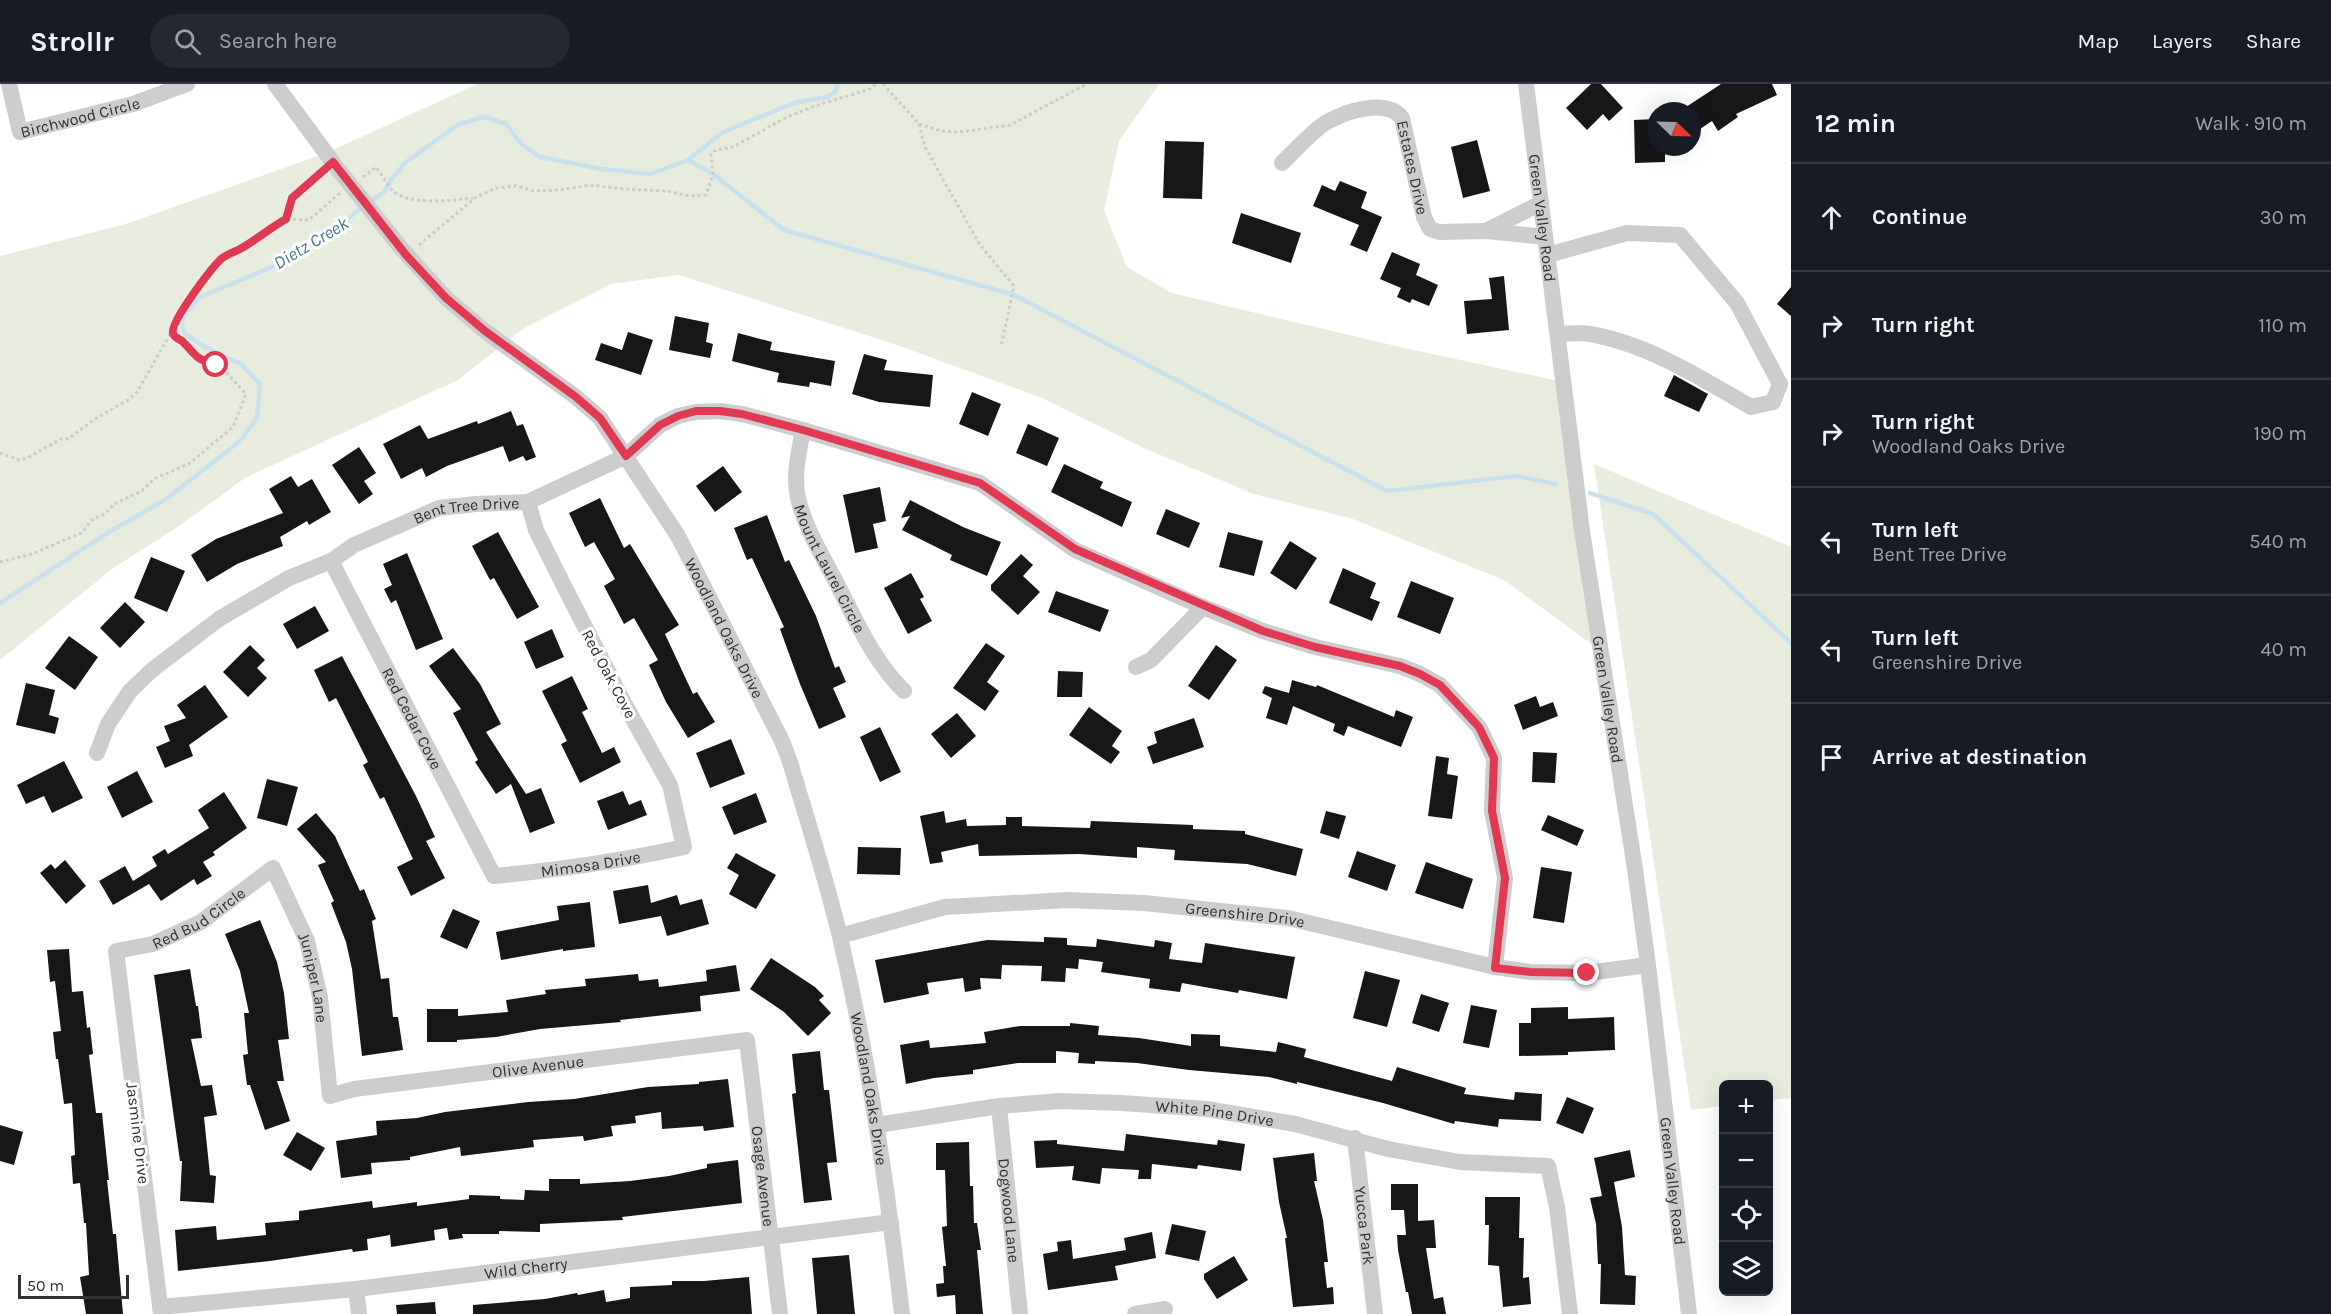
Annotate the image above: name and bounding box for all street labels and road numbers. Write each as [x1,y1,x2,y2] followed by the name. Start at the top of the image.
[18,93,142,141] street label: Birchwood Circle
[1393,118,1433,216] street label: Estates Drive
[1525,153,1560,283] street label: Green Valley Road
[410,493,520,528] street label: Bent Tree Drive
[791,502,870,636] street label: Mount Laurel Circle
[681,554,768,701] street label: Woodland Oaks Drive
[578,626,640,722] street label: Red Oak Cove
[1589,634,1628,764] street label: Green Valley Road
[378,664,447,772] street label: Red Cedar Cove
[540,847,642,880] street label: Mimosa Drive
[149,883,249,953] street label: Red Bud Circle
[1184,898,1307,931] street label: Greenshire Drive
[295,929,332,1024] street label: Juniper Lane
[847,1011,892,1166] street label: Woodland Oaks Drive
[491,1051,585,1081] street label: Olive Avenue
[122,1081,154,1185] street label: Jasmine Drive
[1155,1096,1275,1130] street label: White Pine Drive
[1656,1116,1690,1246] street label: Green Valley Road
[748,1125,779,1228] street label: Osage Avenue
[995,1157,1024,1264] street label: Dogwood Lane
[1351,1185,1379,1266] street label: Yucca Park
[483,1253,569,1282] street label: Wild Cherry

